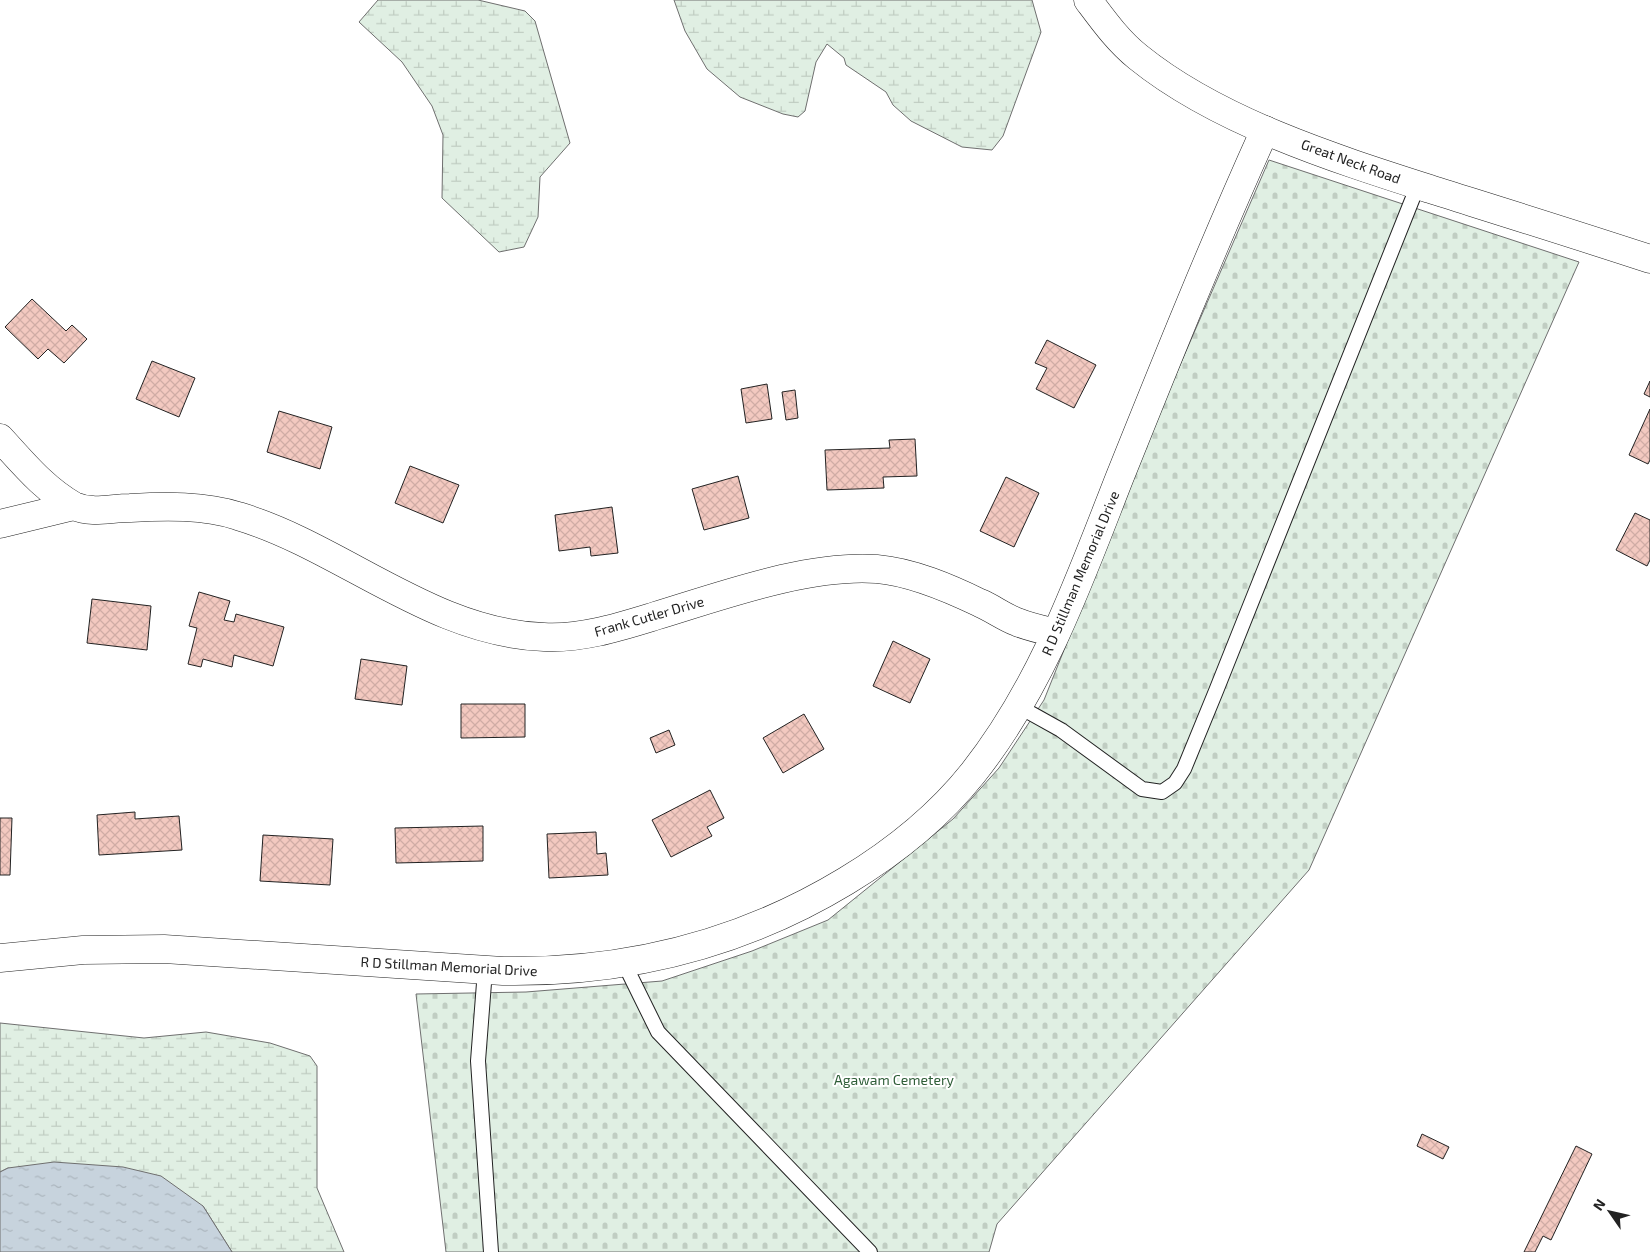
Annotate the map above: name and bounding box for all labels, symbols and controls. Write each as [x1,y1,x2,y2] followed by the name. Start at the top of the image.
[1299,135,1403,187] street label: Great Neck Road
[1038,488,1122,658] street label: R D Stillman Memorial Drive
[592,592,706,640] street label: Frank Cutler Drive
[360,953,538,979] street label: R D Stillman Memorial Drive
[834,1071,955,1088] park label: Agawam Cemetery
[1585,1187,1635,1237] north arrow
[1589,1196,1609,1213] text: N

